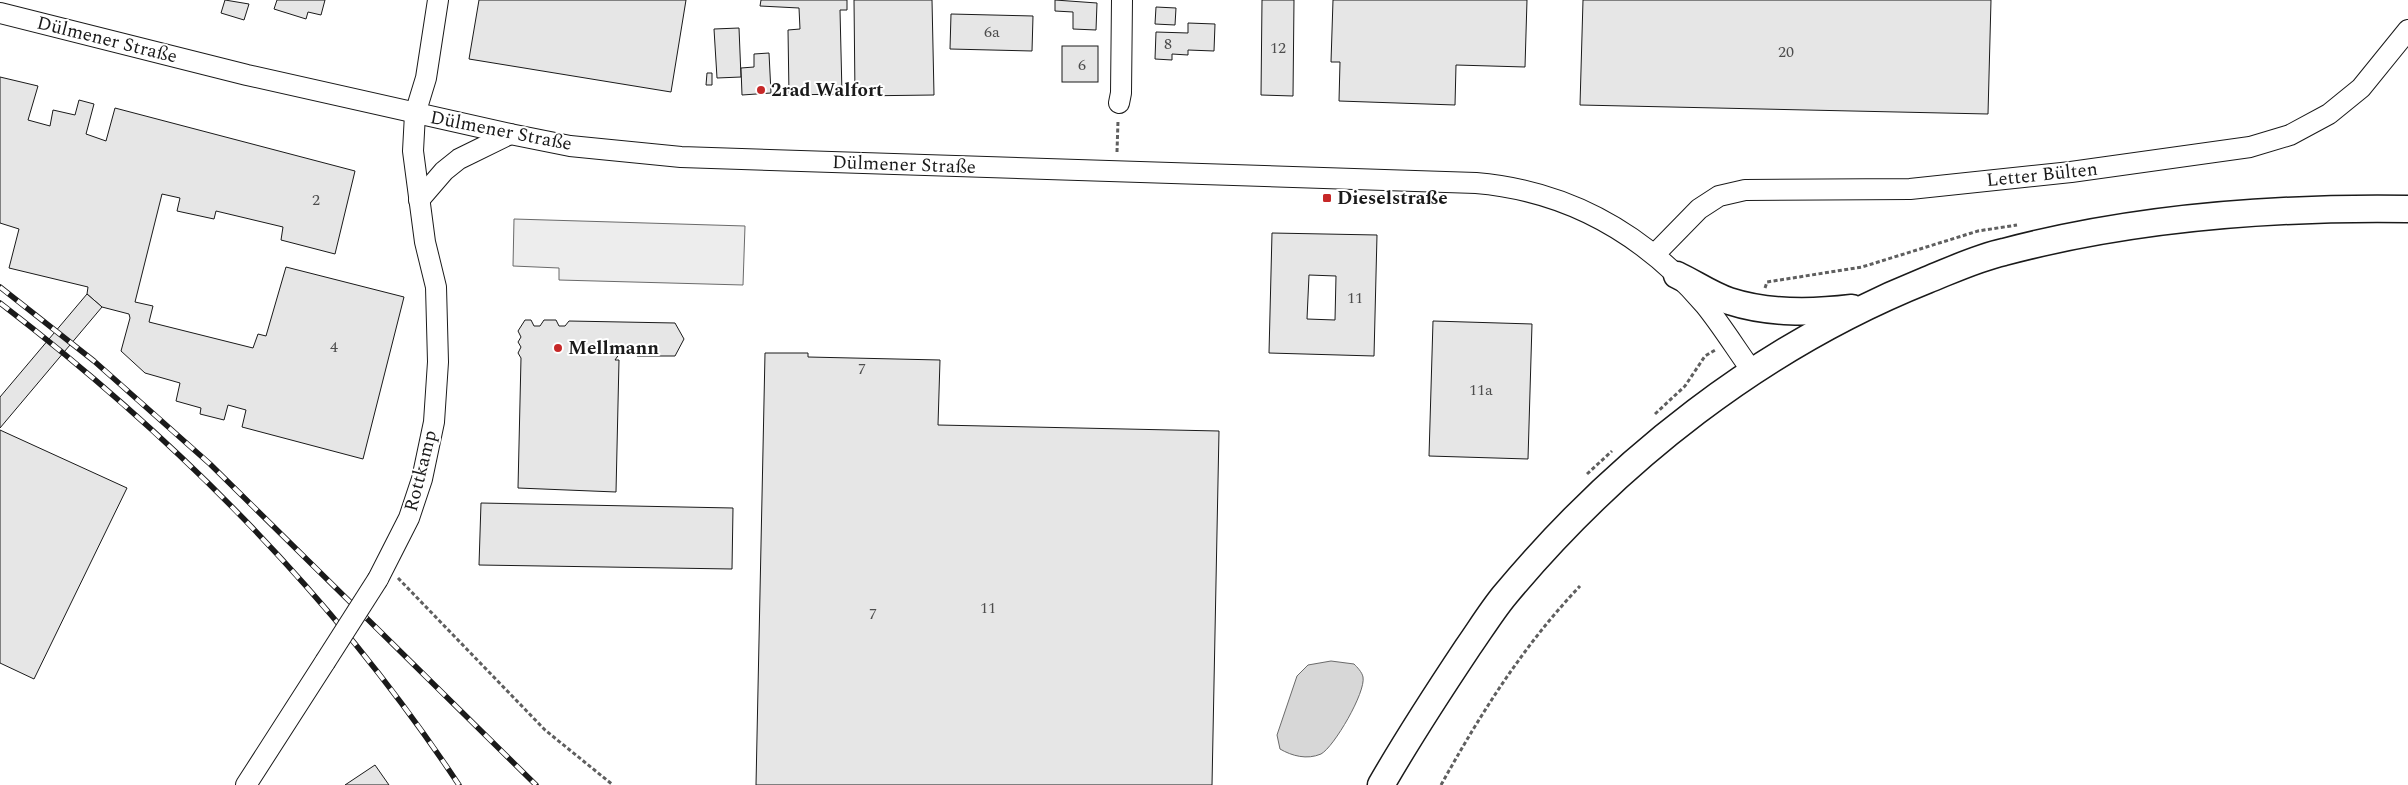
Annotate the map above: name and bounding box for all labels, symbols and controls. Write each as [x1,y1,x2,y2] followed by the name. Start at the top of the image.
[34,9,180,71] street label: Dülmener Straße
[984,20,1000,44] house number: 6a
[1164,32,1172,56] house number: 8
[1270,36,1286,60] house number: 12
[1778,40,1794,64] house number: 20
[1078,53,1086,77] house number: 6
[771,76,883,105] place label: 2rad Walfort
[755,84,767,96] marker: 2rad Walfort
[428,103,574,159] street label: Dülmener Straße
[832,148,976,182] street label: Dülmener Straße
[1985,155,2099,195] street label: Letter Bülten
[1337,184,1448,213] place label: Dieselstraße
[312,188,320,212] house number: 2
[1321,192,1333,204] marker: Dieselstraße
[1347,286,1363,310] house number: 11
[568,334,659,363] place label: Mellmann
[330,335,338,359] house number: 4
[552,342,564,354] marker: Mellmann
[858,357,866,381] house number: 7
[1469,378,1493,402] house number: 11a
[397,427,445,515] street label: Rottkamp
[980,596,996,620] house number: 11
[869,602,877,626] house number: 7

